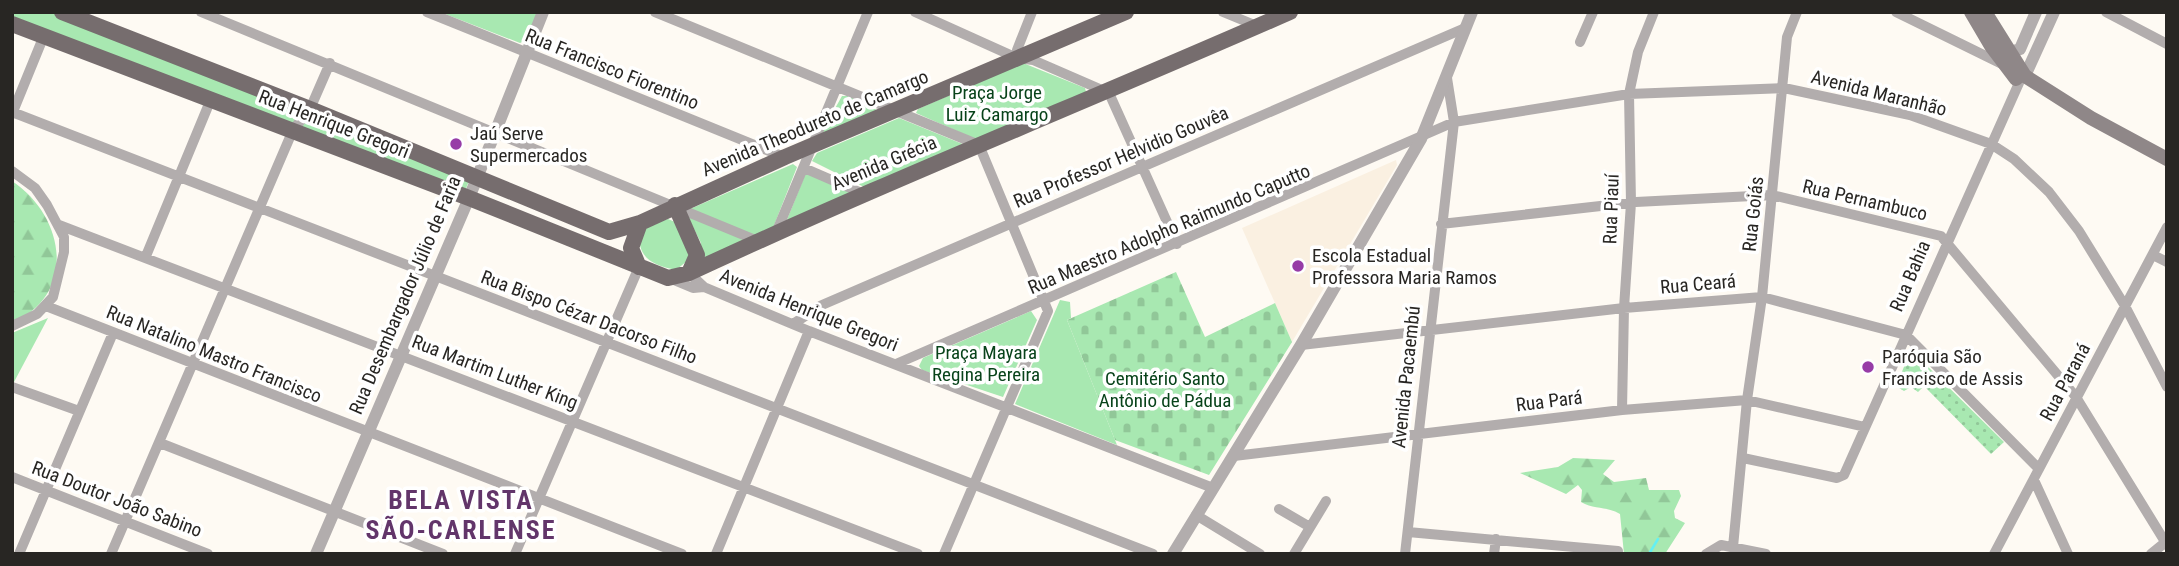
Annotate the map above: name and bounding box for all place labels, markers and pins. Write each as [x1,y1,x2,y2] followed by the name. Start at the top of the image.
[470,122,587,167] place label: Jaú Serve Supermercados
[448,136,464,152] marker: Jaú Serve Supermercados
[1312,244,1497,289] place label: Escola Estadual Professora Maria Ramos
[1290,258,1306,274] marker: Escola Estadual Professora Maria Ramos
[1882,345,2023,390] place label: Paróquia São Francisco de Assis
[1860,359,1876,375] marker: Paróquia São Francisco de Assis

